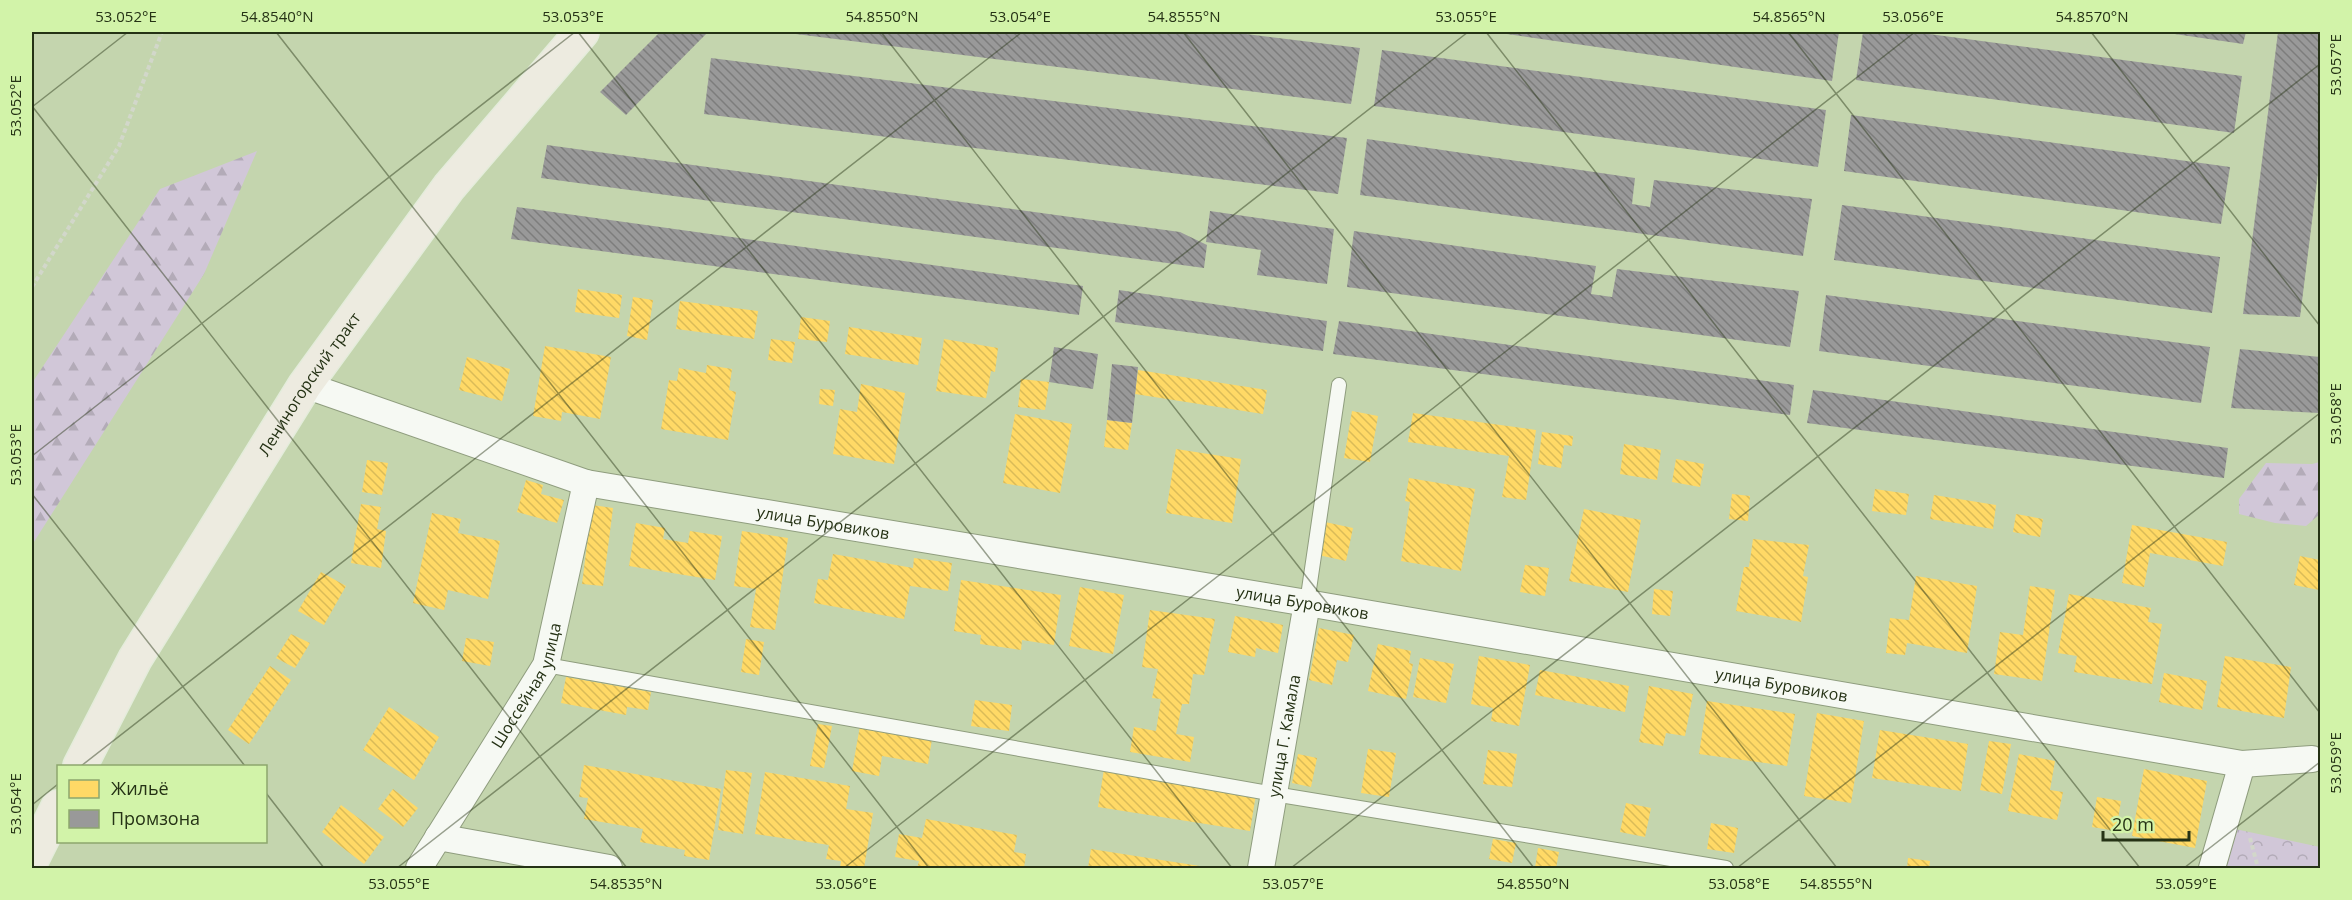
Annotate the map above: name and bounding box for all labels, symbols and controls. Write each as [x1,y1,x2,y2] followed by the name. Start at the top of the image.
[95,6,157,26] text: 53.052°E
[240,6,314,26] text: 54.8540°N
[542,6,604,26] text: 53.053°E
[845,6,919,26] text: 54.8550°N
[989,6,1051,26] text: 53.054°E
[1147,6,1221,26] text: 54.8555°N
[1435,6,1497,26] text: 53.055°E
[1752,6,1826,26] text: 54.8565°N
[1882,6,1944,26] text: 53.056°E
[2055,6,2129,26] text: 54.8570°N
[2325,34,2345,96] text: 53.057°E
[5,75,25,137] text: 53.052°E
[253,307,366,460] street label: Лениногорский тракт
[2325,383,2345,445] text: 53.058°E
[5,424,25,486] text: 53.053°E
[755,501,891,544] street label: улица Буровиков
[1235,580,1370,624] street label: улица Буровиков
[486,621,566,752] street label: Шоссейная улица
[1714,662,1849,707] street label: улица Буровиков
[1262,673,1305,799] street label: улица Г. Камала
[2325,732,2345,794] text: 53.059°E
[57,765,267,843] legend
[5,773,25,835] text: 53.054°E
[111,776,169,800] text: Жильё
[2103,804,2188,842] scale bar
[111,806,200,830] text: Промзона
[2112,812,2154,836] text: 20 m
[368,873,430,893] text: 53.055°E
[589,873,663,893] text: 54.8535°N
[815,873,877,893] text: 53.056°E
[1262,873,1324,893] text: 53.057°E
[1496,873,1570,893] text: 54.8550°N
[1708,873,1770,893] text: 53.058°E
[1799,873,1873,893] text: 54.8555°N
[2155,873,2217,893] text: 53.059°E

